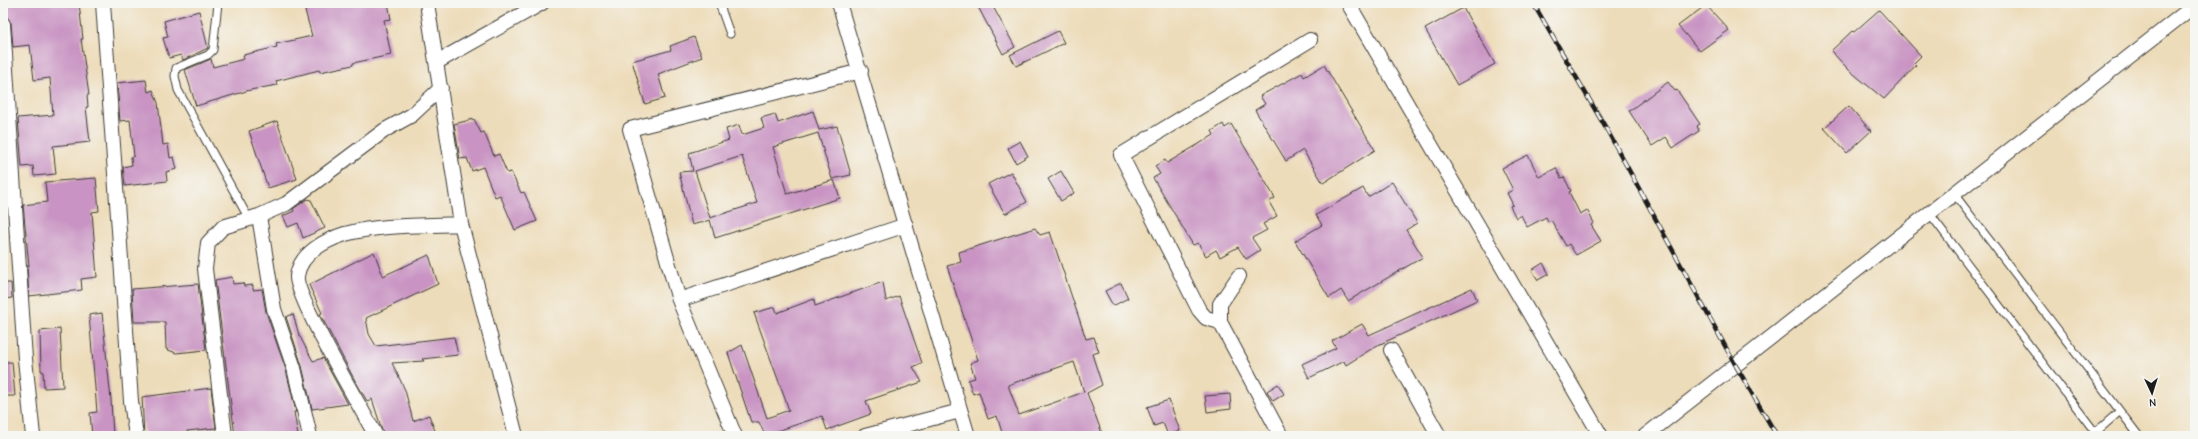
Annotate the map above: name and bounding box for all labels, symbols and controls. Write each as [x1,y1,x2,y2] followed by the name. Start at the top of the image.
[2132,373,2172,413] north arrow
[2149,396,2157,409] text: N

